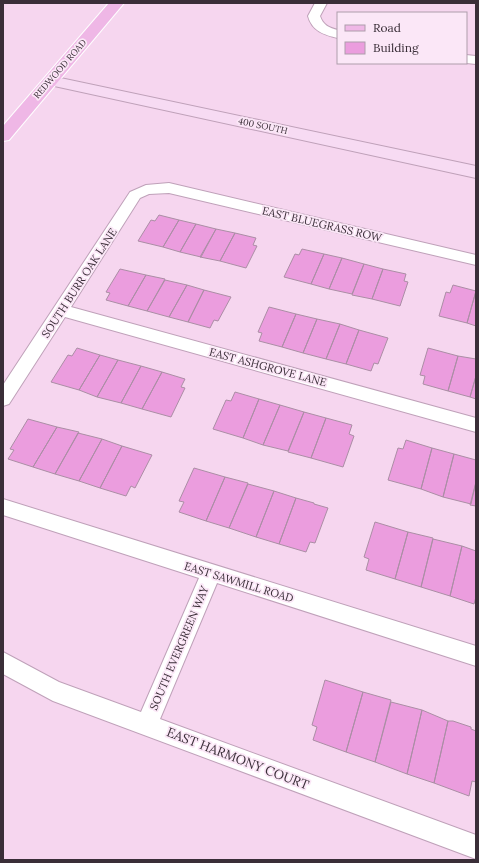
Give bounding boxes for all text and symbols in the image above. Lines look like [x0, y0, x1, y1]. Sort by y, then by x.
legend [337, 12, 467, 64]
text: Road [373, 20, 401, 35]
street label: REDWOOD ROAD [31, 37, 89, 101]
text: Building [373, 40, 419, 55]
street label: 400 SOUTH [237, 115, 289, 136]
street label: EAST BLUEGRASS ROW [261, 203, 384, 245]
street label: SOUTH BURR OAK LANE [38, 225, 120, 340]
street label: EAST ASHGROVE LANE [208, 345, 328, 389]
street label: EAST SAWMILL ROAD [183, 559, 295, 605]
street label: SOUTH EVERGREEN WAY [146, 583, 212, 712]
street label: EAST HARMONY COURT [164, 723, 312, 794]

